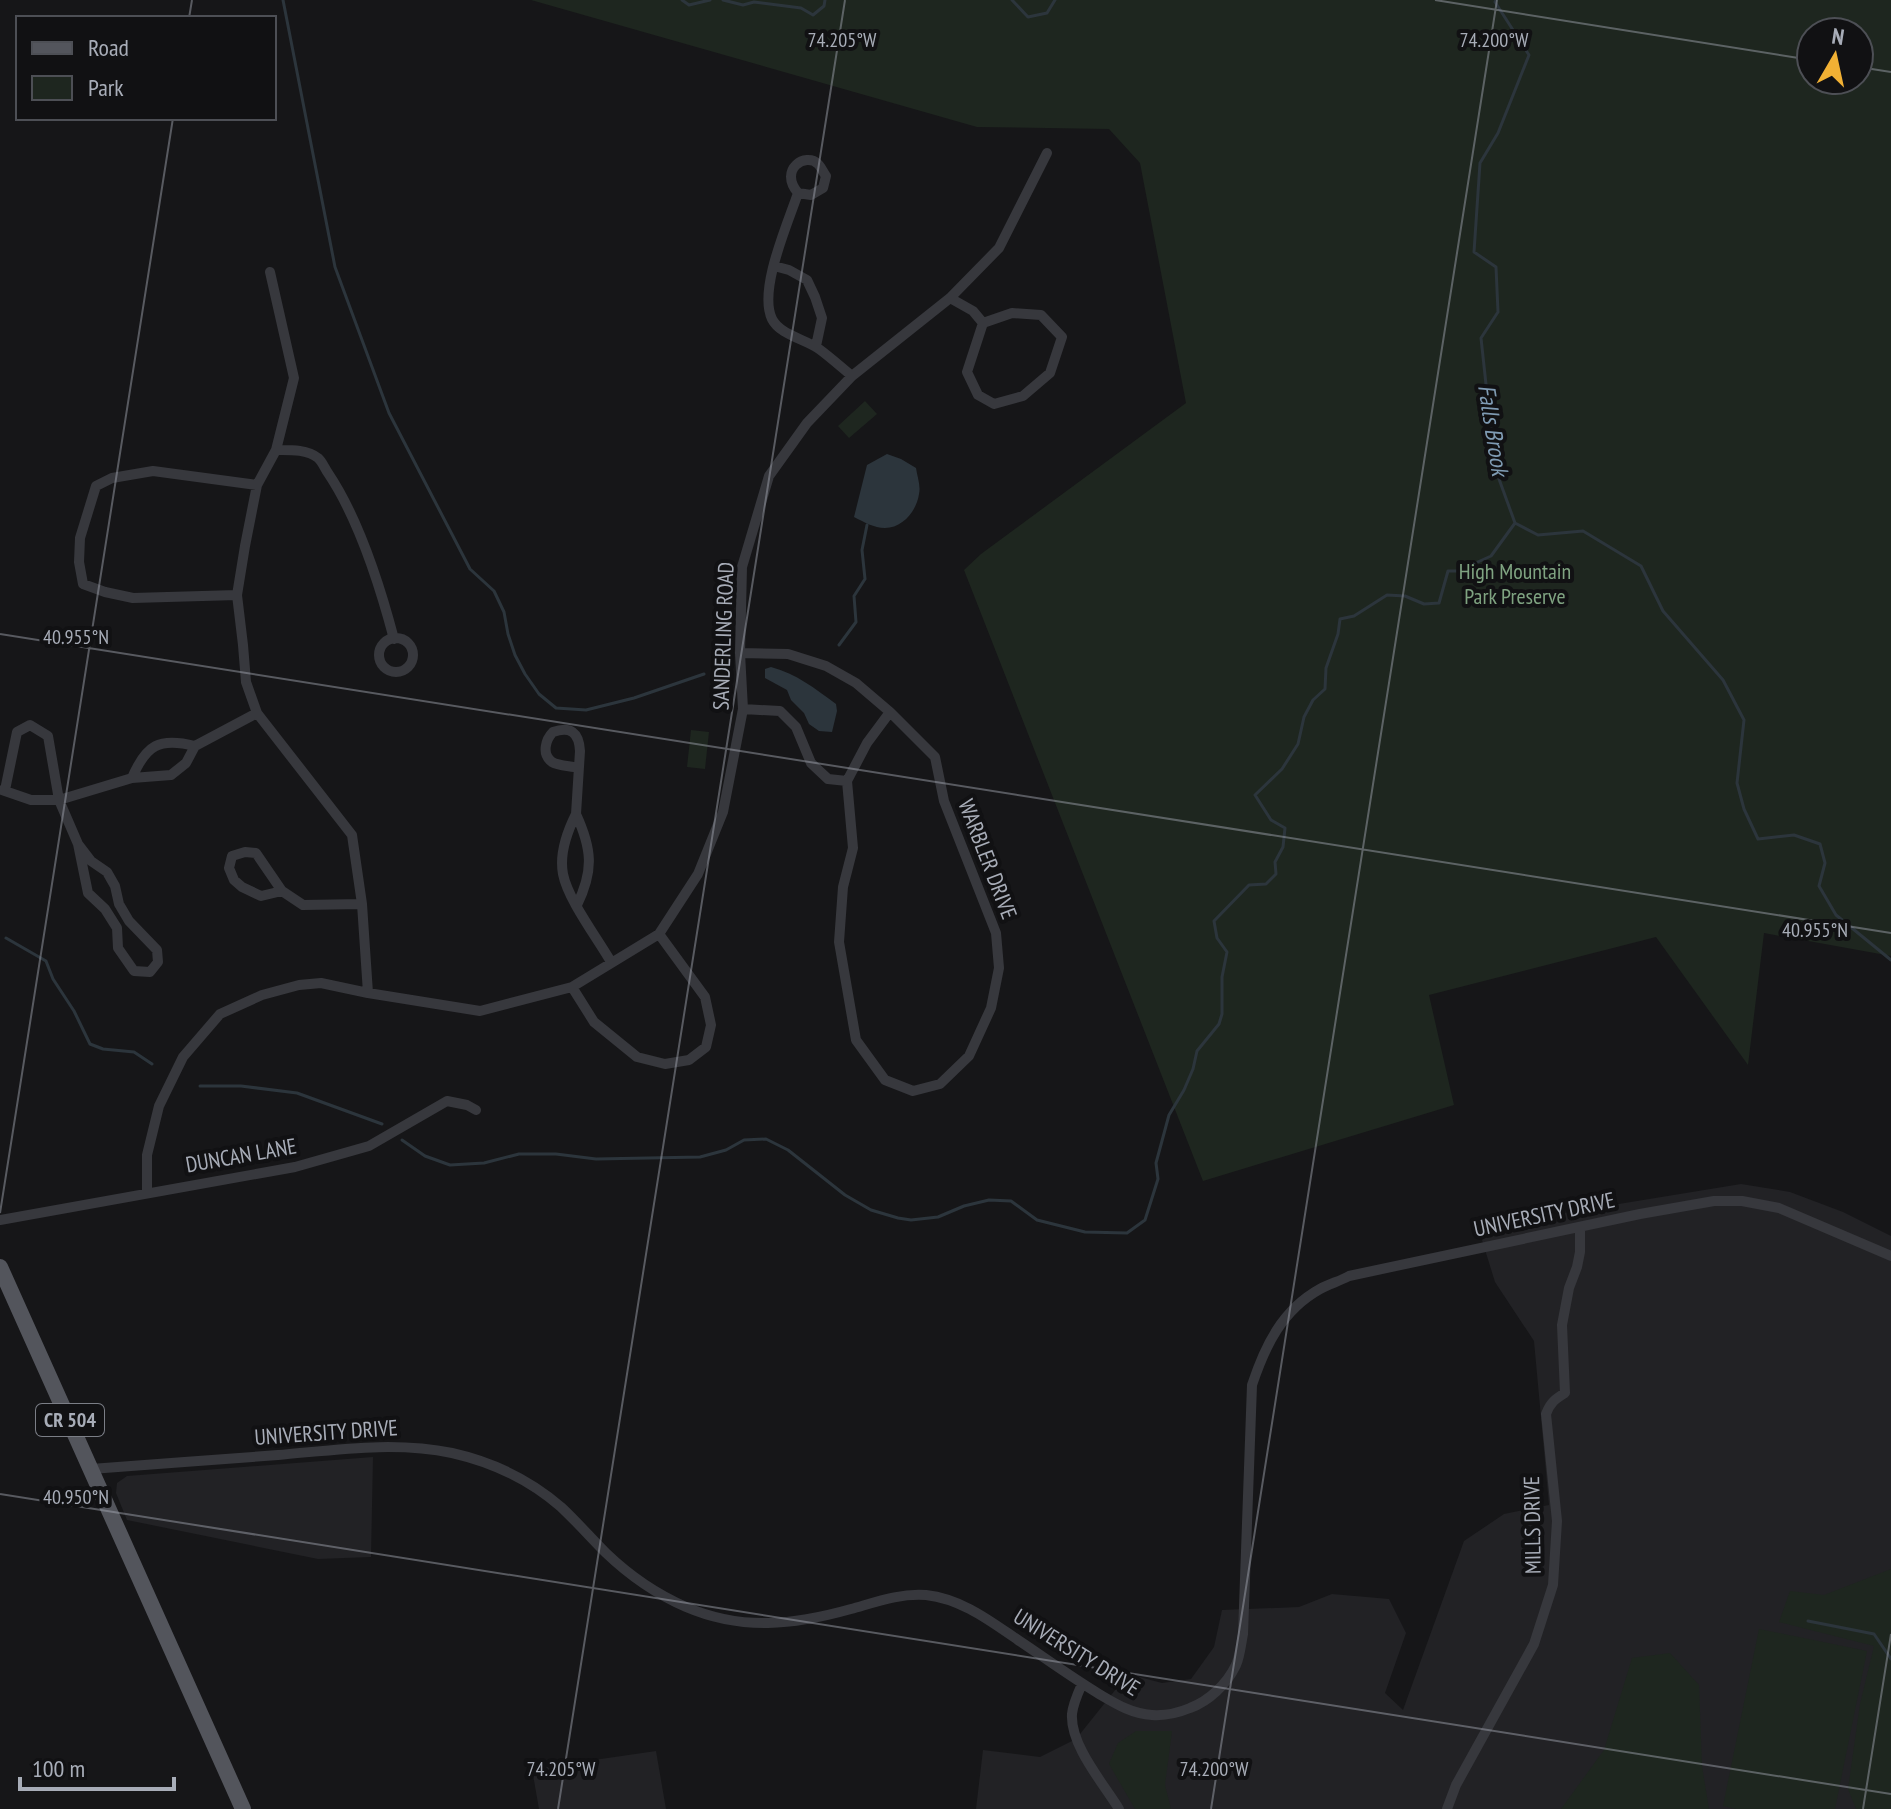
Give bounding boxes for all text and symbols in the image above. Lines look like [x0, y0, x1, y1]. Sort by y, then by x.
legend [16, 16, 276, 120]
north arrow [1795, 16, 1875, 96]
text: N [1830, 21, 1846, 51]
text: 74.205°W [808, 27, 877, 53]
text: 74.200°W [1460, 27, 1529, 53]
text: Road [88, 32, 129, 63]
text: Park [88, 72, 124, 103]
water label: Falls Brook [1471, 382, 1516, 480]
park label: High Mountain Park Preserve [1459, 557, 1571, 610]
street label: SANDERLING ROAD [706, 561, 740, 711]
text: 40.955°N [43, 624, 109, 650]
street label: WARBLER DRIVE [952, 795, 1024, 923]
text: 40.955°N [1782, 917, 1848, 943]
street label: DUNCAN LANE [183, 1131, 299, 1179]
street label: UNIVERSITY DRIVE [1471, 1185, 1617, 1243]
road number: CR 504 [36, 1404, 104, 1436]
street label: UNIVERSITY DRIVE [253, 1413, 399, 1451]
street label: MILLS DRIVE [1517, 1476, 1547, 1574]
text: 40.950°N [43, 1484, 109, 1510]
street label: UNIVERSITY DRIVE [1009, 1602, 1145, 1702]
scale bar [20, 1741, 174, 1791]
text: 100 m [32, 1753, 85, 1784]
text: 74.205°W [527, 1756, 596, 1782]
text: 74.200°W [1180, 1756, 1249, 1782]

